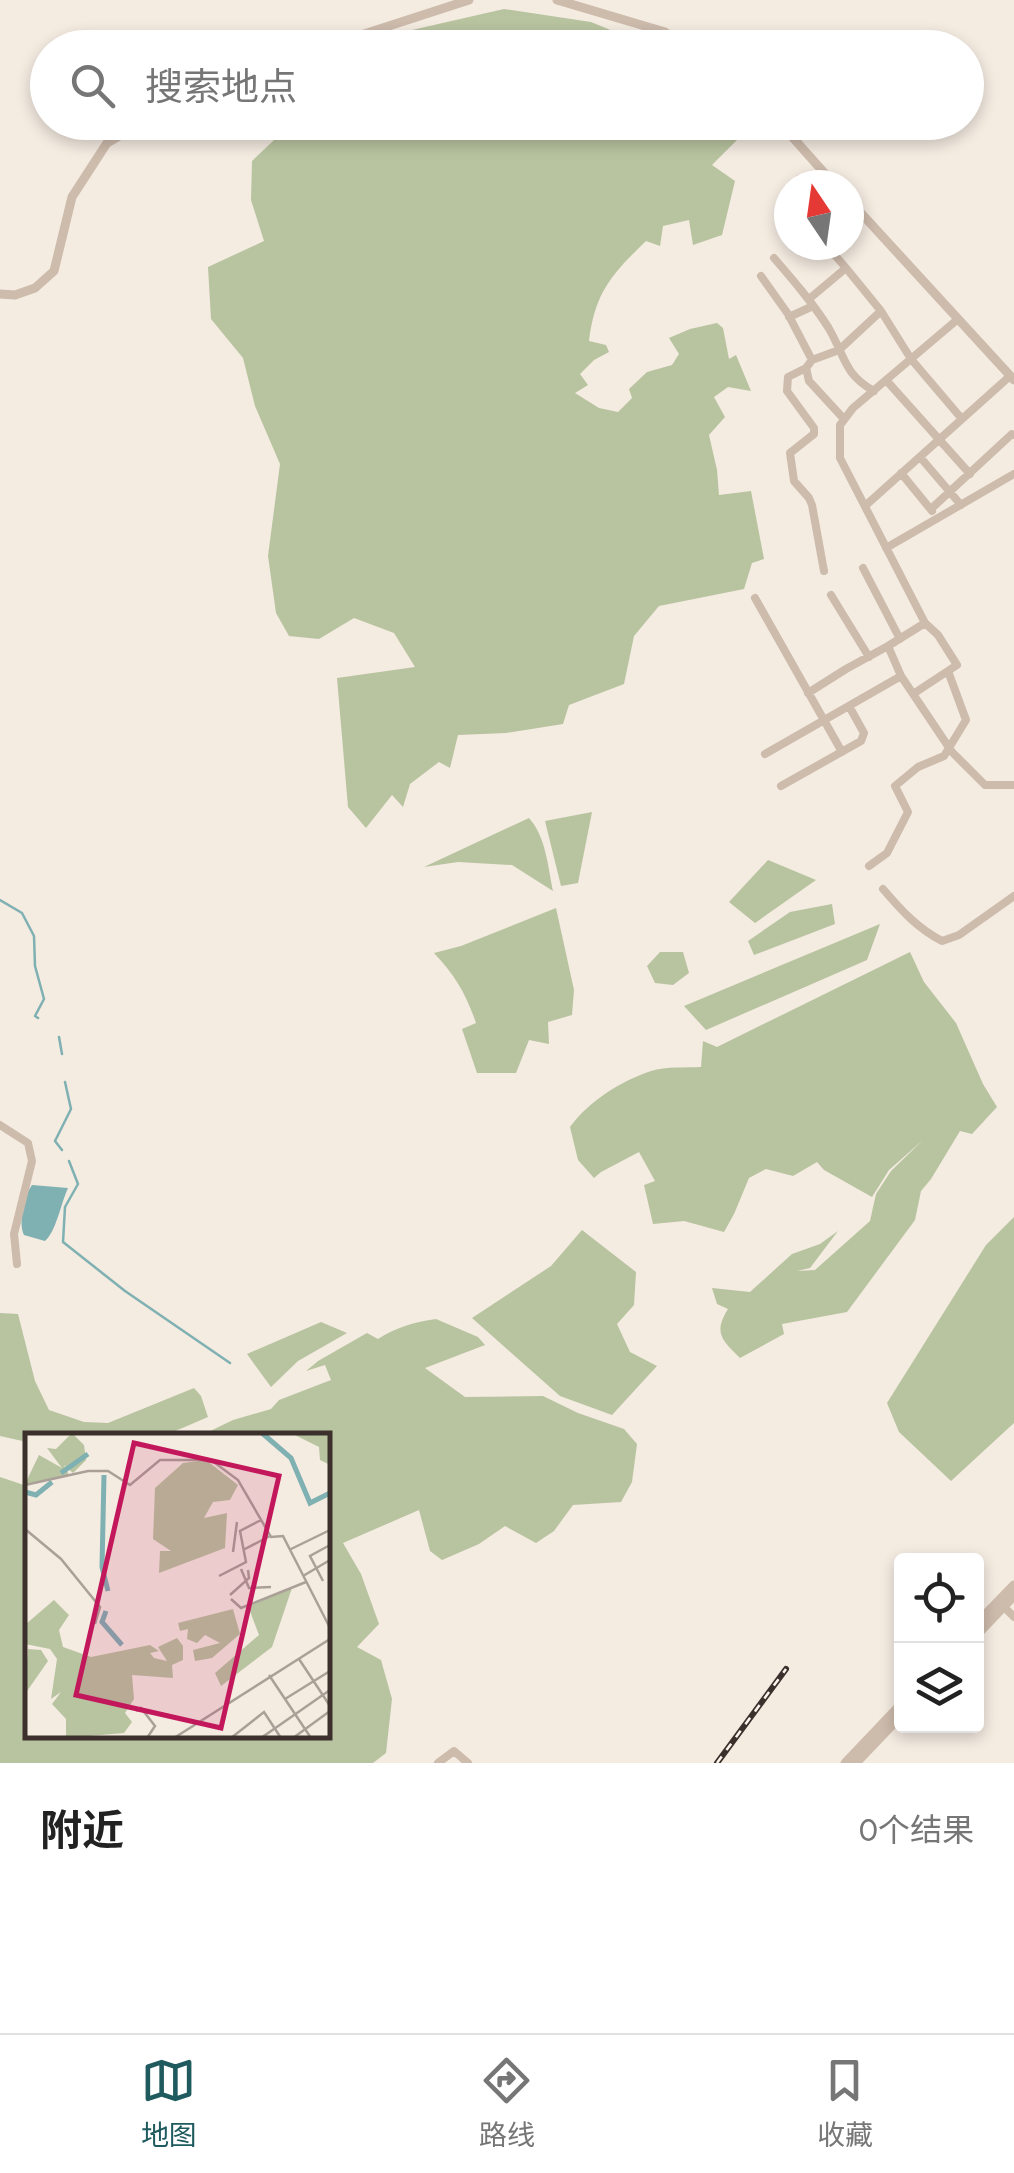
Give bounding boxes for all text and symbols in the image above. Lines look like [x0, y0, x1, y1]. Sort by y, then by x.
search box [30, 30, 984, 140]
icon: search [65, 58, 120, 113]
text: 搜索地点 [145, 59, 297, 114]
north arrow [774, 170, 864, 260]
inset map [25, 1433, 330, 1738]
map controls [894, 1553, 984, 1733]
button: locate [894, 1553, 984, 1643]
button: layers [894, 1643, 984, 1733]
text: 附近 [40, 1800, 124, 1861]
text: 0个结果 [859, 1807, 974, 1853]
tab: 地图 [141, 2053, 197, 2156]
tab: 路线 [479, 2053, 535, 2156]
tab: 收藏 [817, 2053, 873, 2156]

